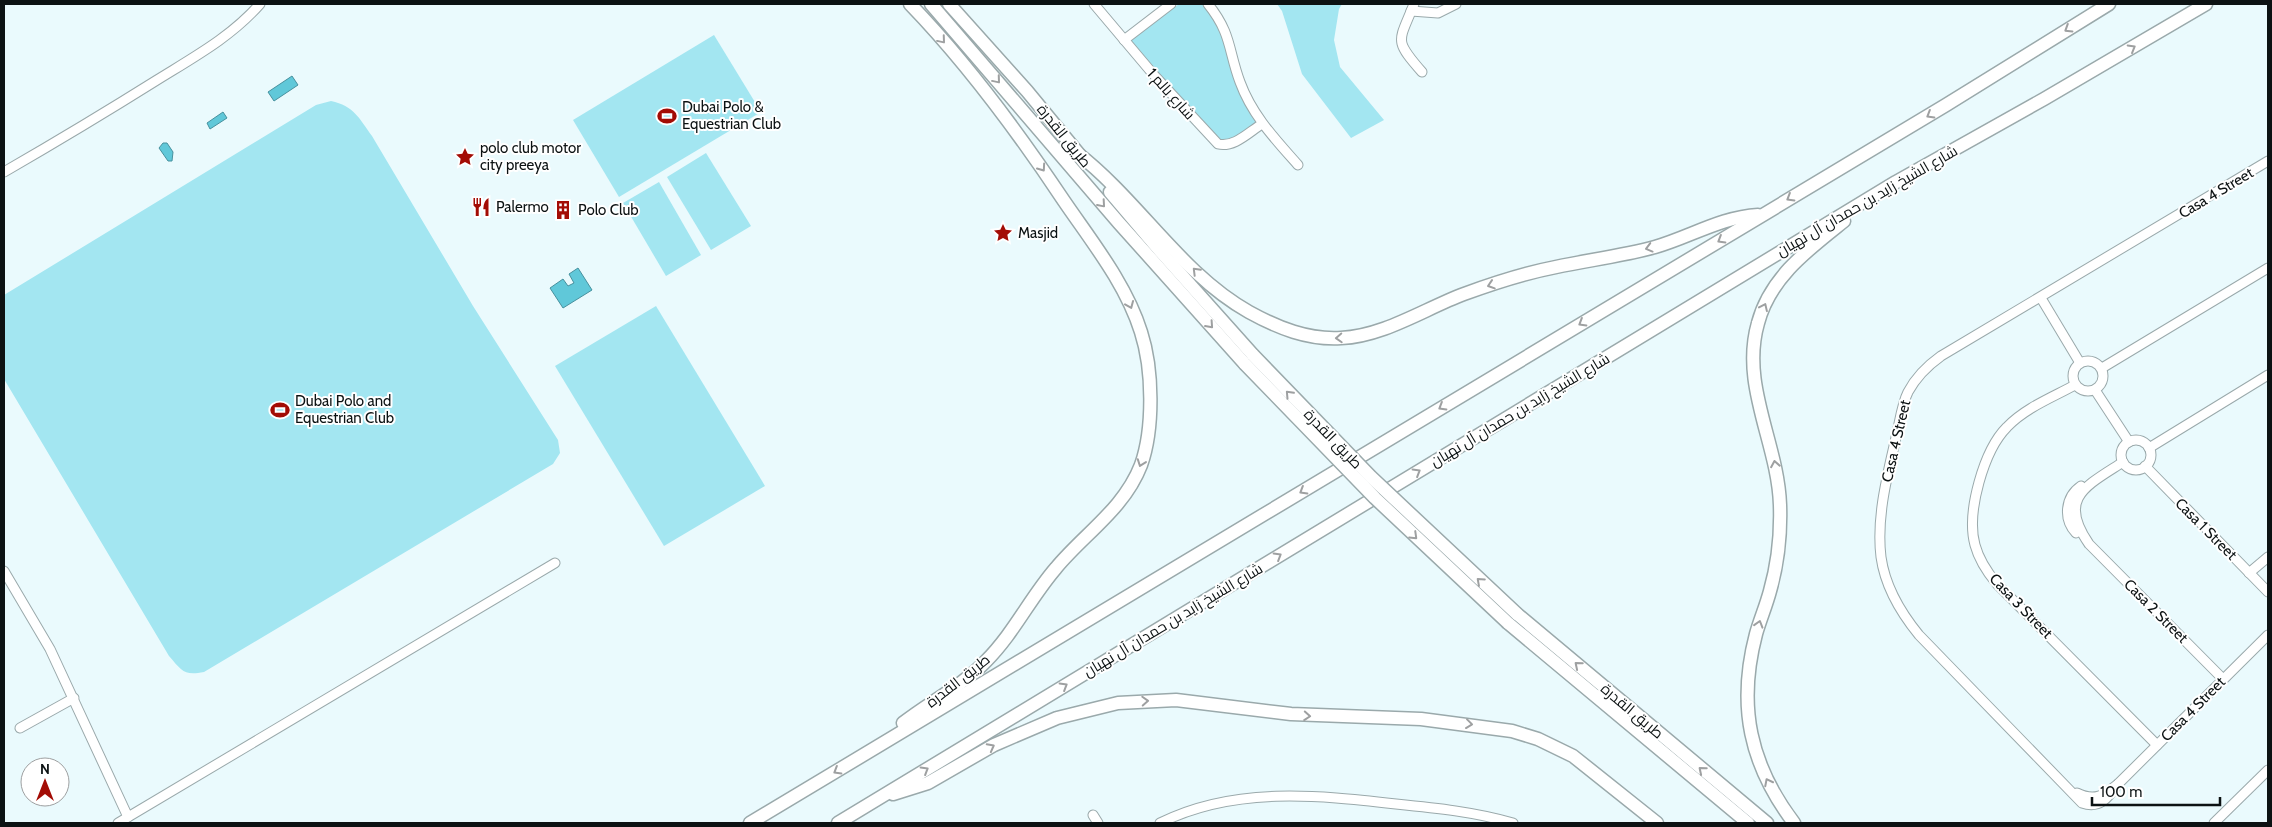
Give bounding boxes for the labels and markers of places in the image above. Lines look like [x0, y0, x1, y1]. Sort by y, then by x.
place label: Dubai Polo & Equestrian Club [682, 98, 781, 133]
sports icon: Dubai Polo & Equestrian Club [656, 105, 678, 127]
place label: polo club motor city preeya [480, 139, 581, 174]
place icon: polo club motor city preeya [454, 146, 476, 168]
restaurant icon: Palermo [470, 196, 492, 218]
place label: Palermo [496, 198, 549, 216]
building icon: Polo Club [552, 199, 574, 221]
place label: Polo Club [578, 201, 639, 219]
place icon: Masjid [992, 222, 1014, 244]
place label: Masjid [1018, 224, 1058, 242]
place label: Dubai Polo and Equestrian Club [295, 392, 394, 427]
sports icon: Dubai Polo and Equestrian Club [269, 399, 291, 421]

